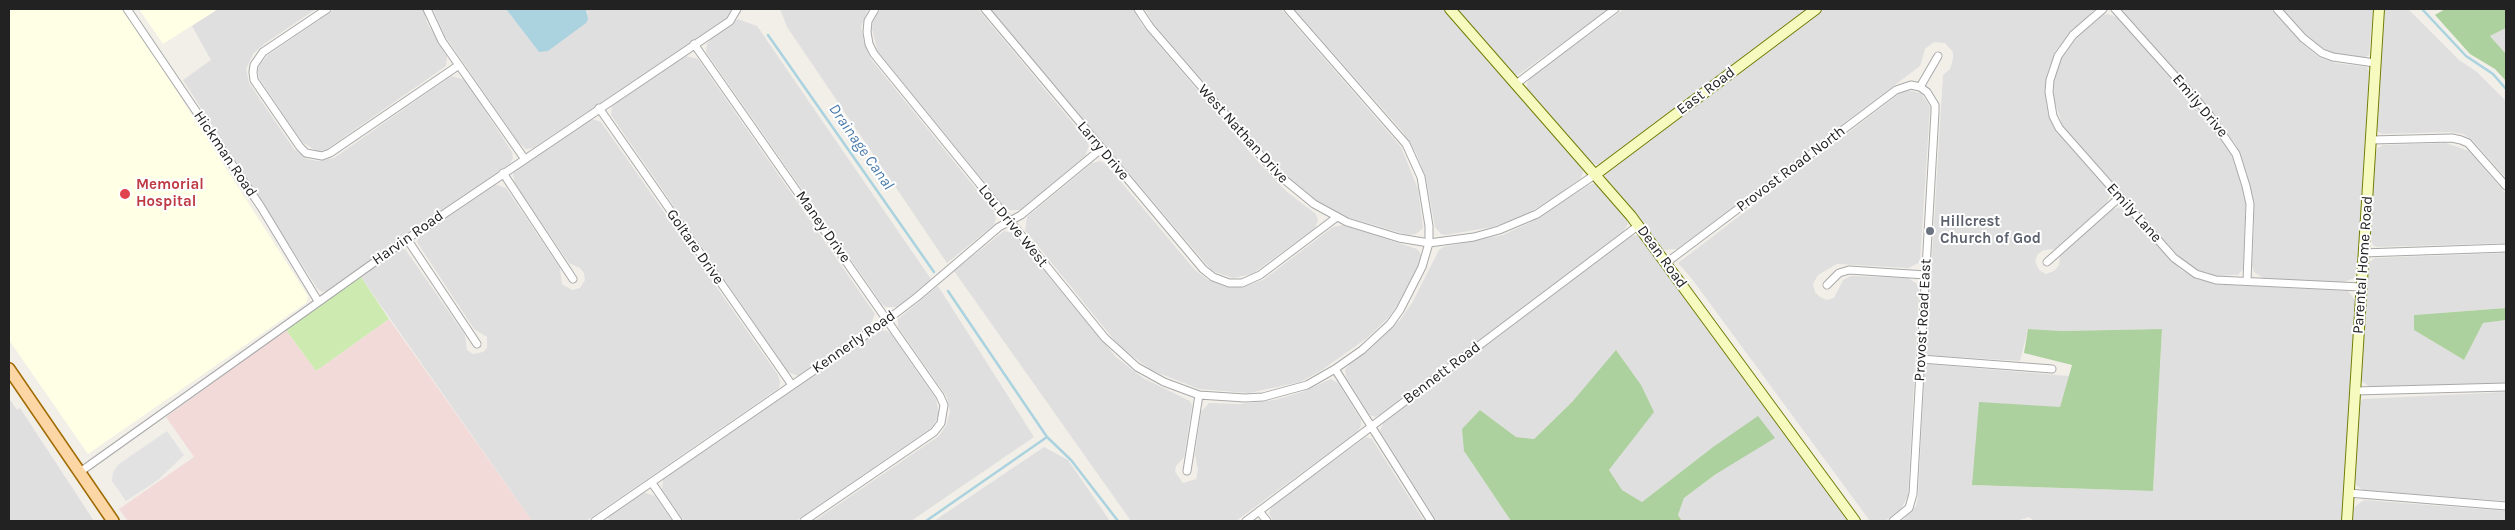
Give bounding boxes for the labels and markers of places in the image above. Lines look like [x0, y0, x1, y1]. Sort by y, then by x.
place label: Memorial Hospital [136, 176, 204, 211]
marker: Memorial Hospital [118, 187, 132, 201]
place label: Hillcrest Church of God [1940, 213, 2041, 248]
marker: Hillcrest Church of God [1924, 225, 1936, 237]

